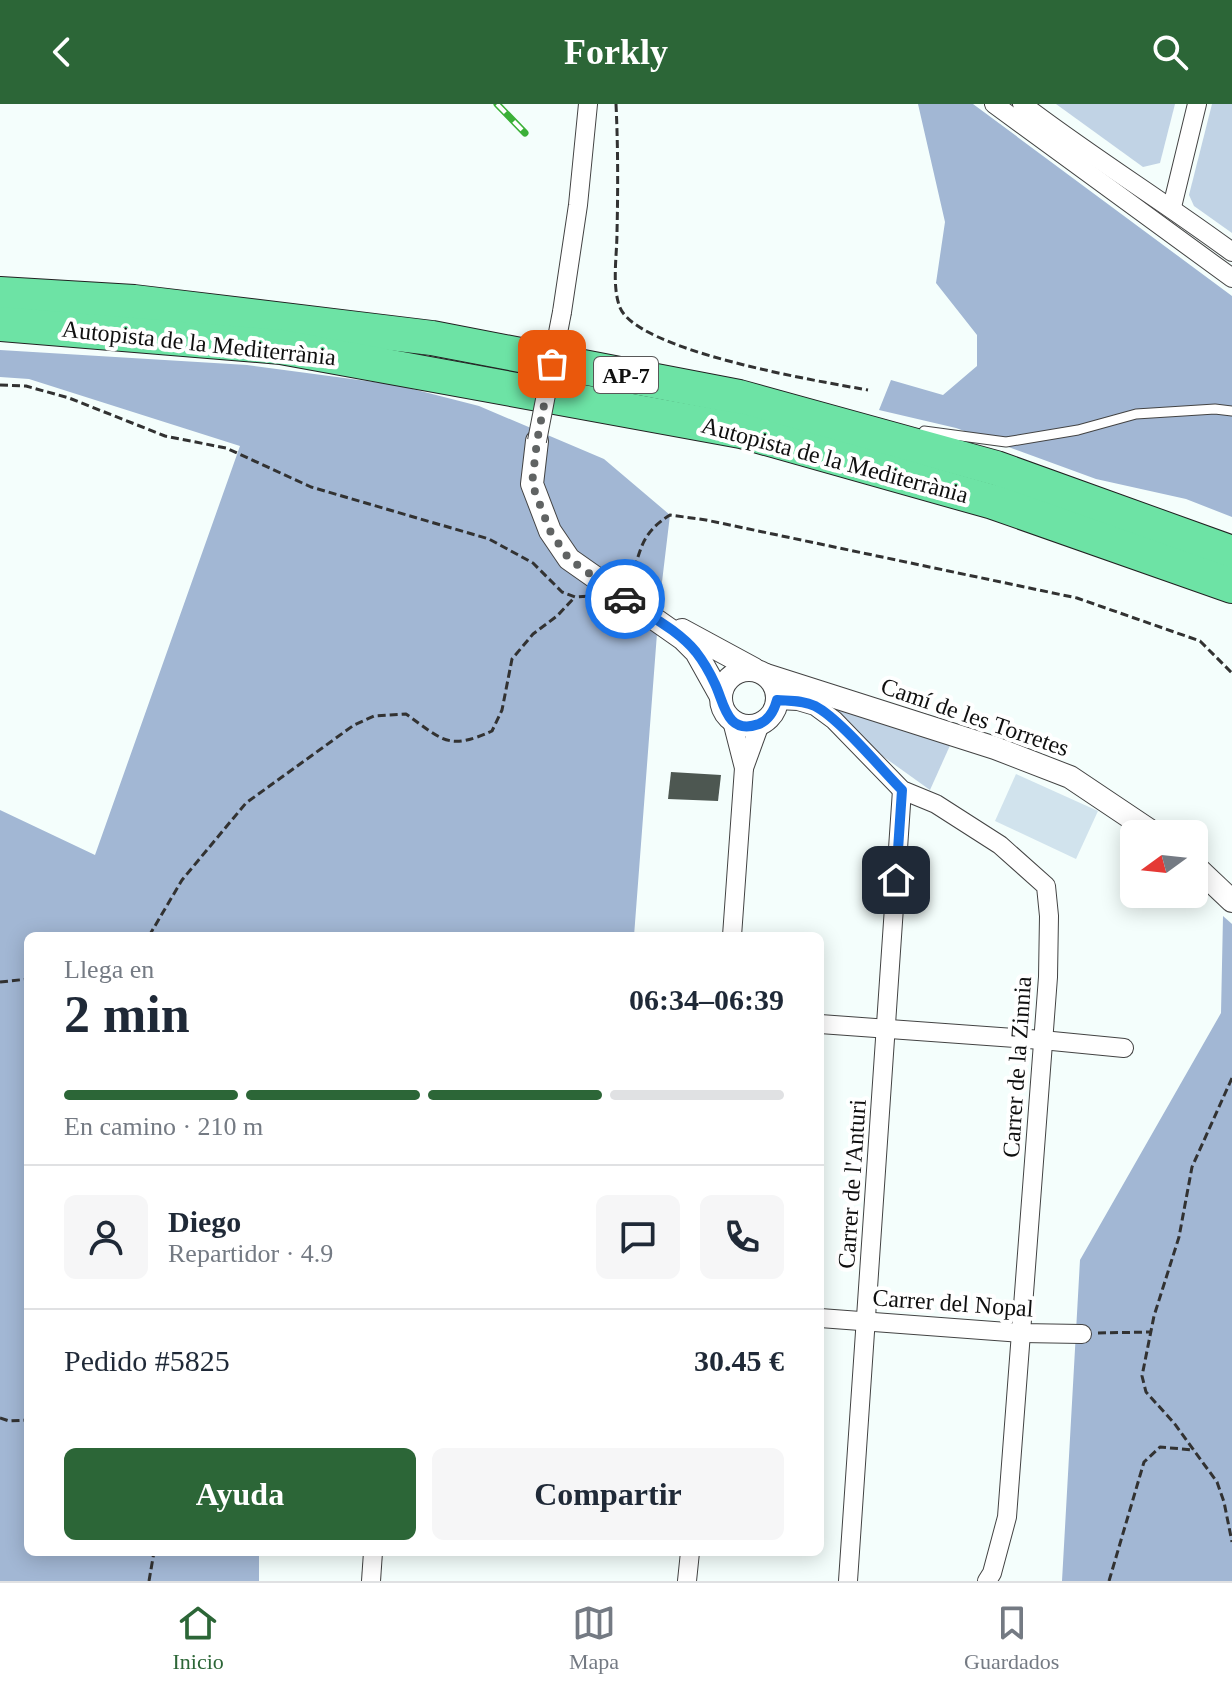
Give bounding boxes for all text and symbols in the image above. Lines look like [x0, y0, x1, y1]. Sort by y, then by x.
icon: back [40, 30, 84, 74]
icon: search [1148, 30, 1192, 74]
text: Forkly [564, 32, 668, 72]
street label: Autopista de la Mediterrània [61, 316, 338, 370]
pin [518, 330, 586, 398]
icon: bag [530, 342, 574, 386]
road number: AP-7 [594, 357, 658, 393]
street label: Autopista de la Mediterrània [699, 412, 972, 508]
courier [585, 559, 665, 639]
icon: car [603, 577, 647, 621]
street label: Camí de les Torretes [878, 673, 1072, 761]
north arrow [1120, 820, 1208, 908]
map controls [1120, 820, 1208, 908]
pin [862, 846, 930, 914]
icon: home [874, 858, 918, 902]
text: Llega en [64, 955, 154, 984]
street label: Carrer de la Zinnia [998, 975, 1036, 1159]
text: 06:34–06:39 [629, 983, 784, 1016]
text: 2 min [64, 986, 190, 1043]
street label: Carrer de l'Anturi [833, 1098, 871, 1269]
text: En camino · 210 m [64, 1112, 263, 1141]
button: person [64, 1195, 148, 1279]
button: chat [596, 1195, 680, 1279]
button: phone [700, 1195, 784, 1279]
text: Diego [168, 1205, 241, 1238]
text: Repartidor · 4.9 [168, 1239, 333, 1268]
street label: Carrer del Nopal [872, 1284, 1035, 1322]
text: Pedido #5825 [64, 1344, 230, 1377]
text: 30.45 € [694, 1344, 784, 1377]
button: Ayuda [64, 1448, 416, 1540]
button: Compartir [432, 1448, 784, 1540]
tab: Inicio [173, 1601, 224, 1675]
tab: Mapa [569, 1601, 619, 1675]
tab: Guardados [964, 1601, 1059, 1675]

